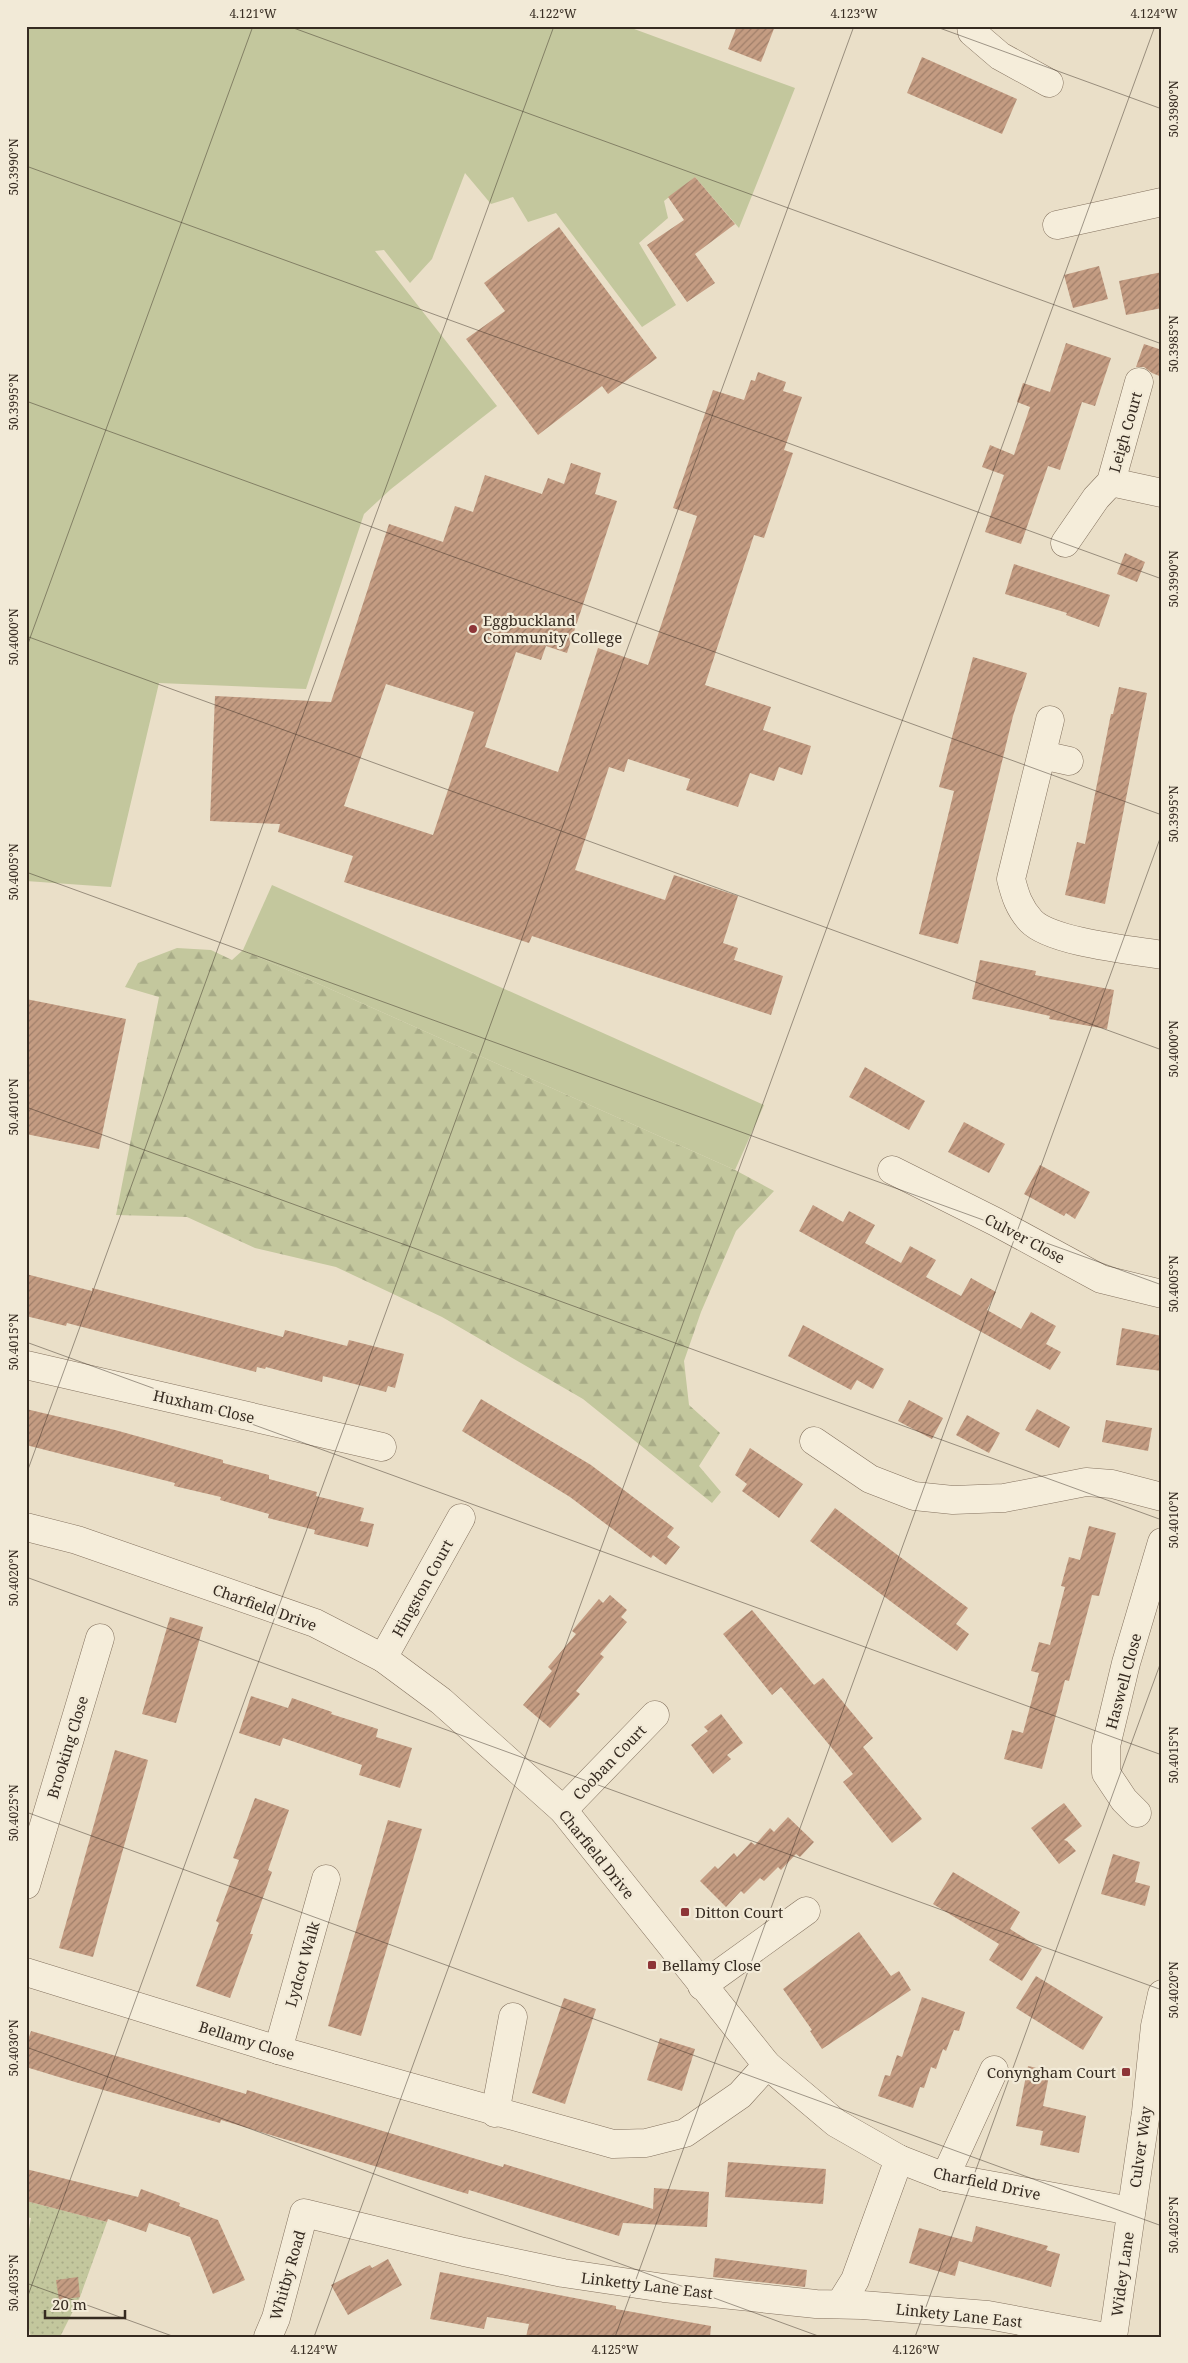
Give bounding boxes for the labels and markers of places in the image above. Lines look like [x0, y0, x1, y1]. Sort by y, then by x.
place label: Eggbuckland Community College [483, 610, 622, 647]
marker: Eggbuckland Community College [467, 623, 479, 635]
place label: Ditton Court [695, 1902, 783, 1922]
marker: Ditton Court [679, 1906, 691, 1918]
place label: Bellamy Close [662, 1955, 761, 1975]
marker: Bellamy Close [646, 1959, 658, 1971]
place label: Conyngham Court [987, 2062, 1116, 2082]
marker: Conyngham Court [1120, 2066, 1132, 2078]

